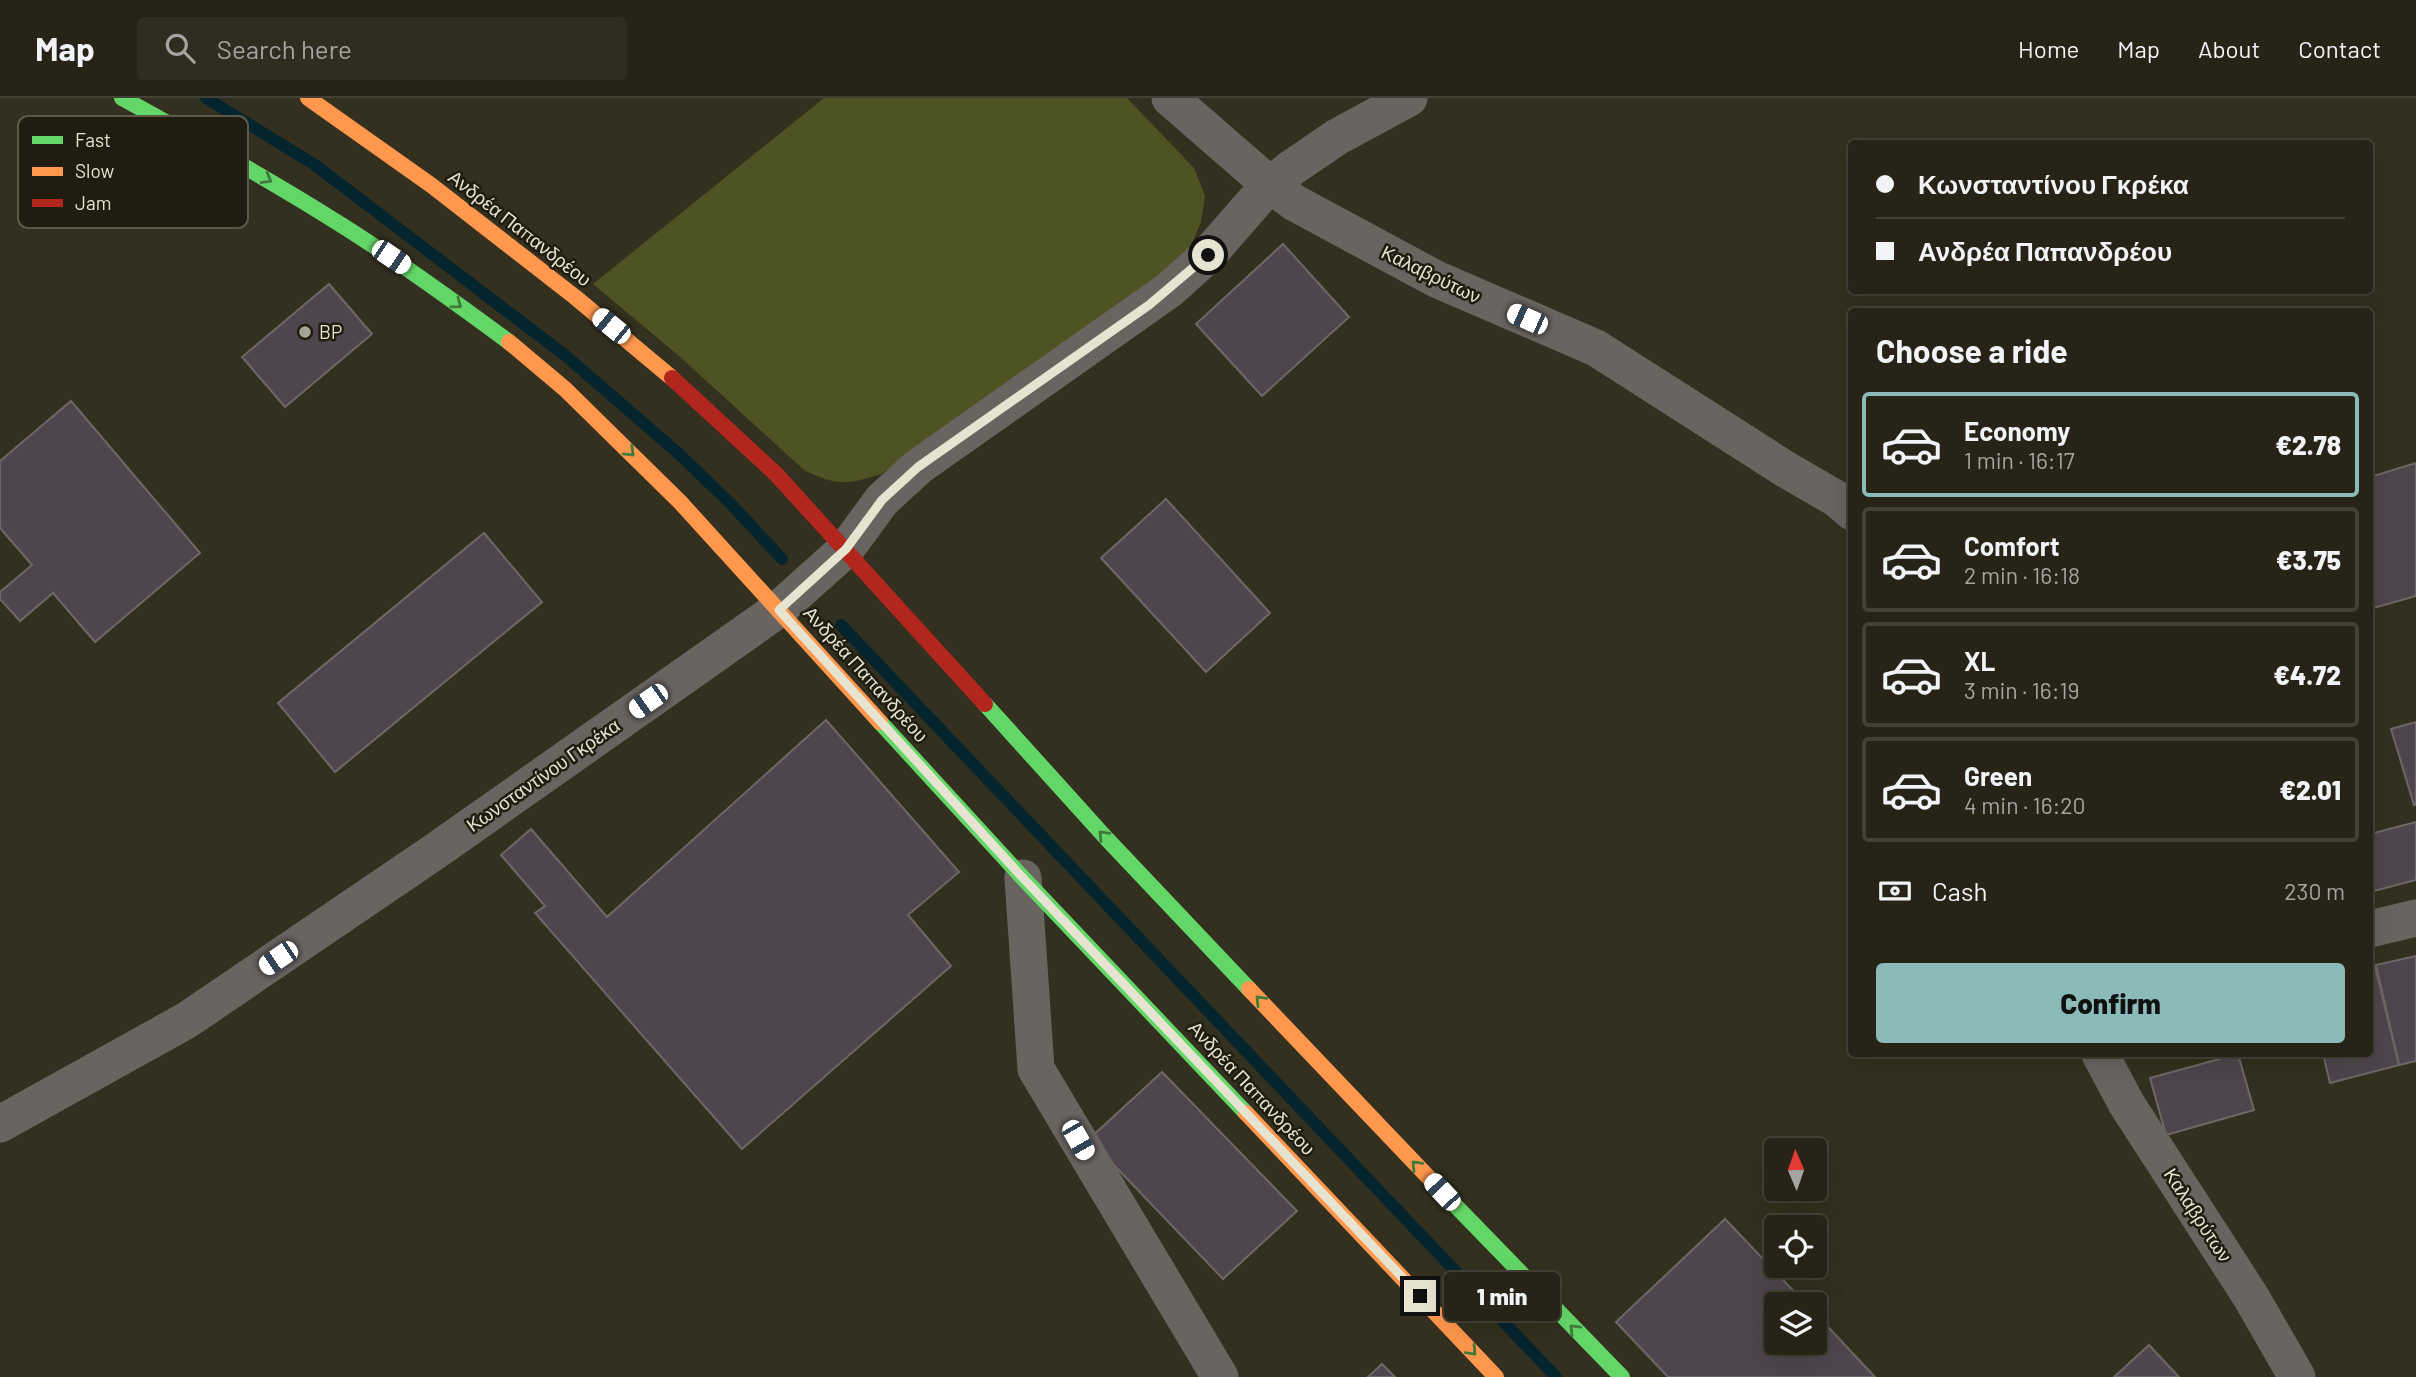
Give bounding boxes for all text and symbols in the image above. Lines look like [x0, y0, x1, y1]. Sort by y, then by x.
search box [137, 17, 627, 80]
text: Map [35, 28, 95, 68]
icon: search [161, 29, 199, 67]
text: Search here [217, 33, 352, 64]
text: Home [2018, 34, 2079, 63]
text: Map [2117, 34, 2160, 63]
text: About [2198, 34, 2260, 63]
text: Contact [2298, 34, 2381, 63]
legend [18, 116, 248, 228]
text: Fast [75, 128, 111, 151]
text: Slow [75, 159, 114, 182]
street label: Ανδρέα Παπανδρέου [444, 165, 596, 290]
text: Κωνσταντίνου Γκρέκα [1918, 168, 2189, 199]
one-way arrow [260, 171, 272, 184]
text: Jam [75, 191, 111, 214]
text: Ανδρέα Παπανδρέου [1918, 235, 2172, 266]
car [368, 237, 415, 277]
route start [1192, 239, 1224, 271]
street label: Καλαβρύτων [1378, 240, 1484, 307]
one-way arrow [449, 295, 462, 308]
car [1504, 301, 1551, 337]
car [589, 305, 634, 347]
place label: BP [319, 320, 342, 343]
marker: BP [297, 324, 313, 340]
text: Choose a ride [1876, 331, 2068, 369]
icon: car [1880, 413, 1943, 476]
text: Economy [1964, 415, 2070, 446]
text: €2.78 [2275, 429, 2341, 460]
one-way arrow [621, 443, 634, 456]
text: 1 min · 16:17 [1964, 446, 2075, 474]
icon: car [1880, 528, 1943, 591]
text: Comfort [1964, 530, 2060, 561]
text: €3.75 [2276, 544, 2341, 575]
text: 2 min · 16:18 [1964, 561, 2080, 589]
street label: Ανδρέα Παπανδρέου [799, 601, 933, 746]
icon: car [1880, 643, 1943, 706]
text: XL [1964, 645, 1995, 676]
text: €4.72 [2273, 659, 2341, 690]
text: 3 min · 16:19 [1964, 676, 2079, 704]
car [625, 680, 672, 722]
street label: Κωνσταντίνου Γκρέκα [462, 713, 624, 836]
icon: car [1880, 758, 1943, 821]
text: Green [1964, 760, 2032, 791]
text: €2.01 [2279, 774, 2341, 805]
text: 4 min · 16:20 [1964, 791, 2086, 819]
one-way arrow [1099, 830, 1111, 843]
icon: cash [1876, 872, 1914, 910]
text: Cash [1932, 875, 1987, 906]
text: 230 m [2284, 877, 2345, 905]
car [255, 938, 302, 978]
button: Confirm [1876, 963, 2345, 1043]
one-way arrow [1255, 995, 1268, 1008]
street label: Ανδρέα Παπανδρέου [1184, 1016, 1320, 1159]
car [1059, 1117, 1098, 1163]
north arrow [1764, 1138, 1827, 1200]
map controls [1764, 1138, 1827, 1355]
one-way arrow [1412, 1160, 1425, 1173]
street label: Καλαβρύτων [2160, 1163, 2237, 1266]
car [1420, 1169, 1465, 1215]
button: locate [1764, 1215, 1827, 1278]
callout: 1 min [1444, 1272, 1560, 1320]
route end [1404, 1280, 1436, 1312]
text: 1 min [1477, 1282, 1527, 1310]
button: layers [1764, 1292, 1827, 1355]
one-way arrow [1569, 1324, 1582, 1337]
one-way arrow [1463, 1343, 1476, 1356]

